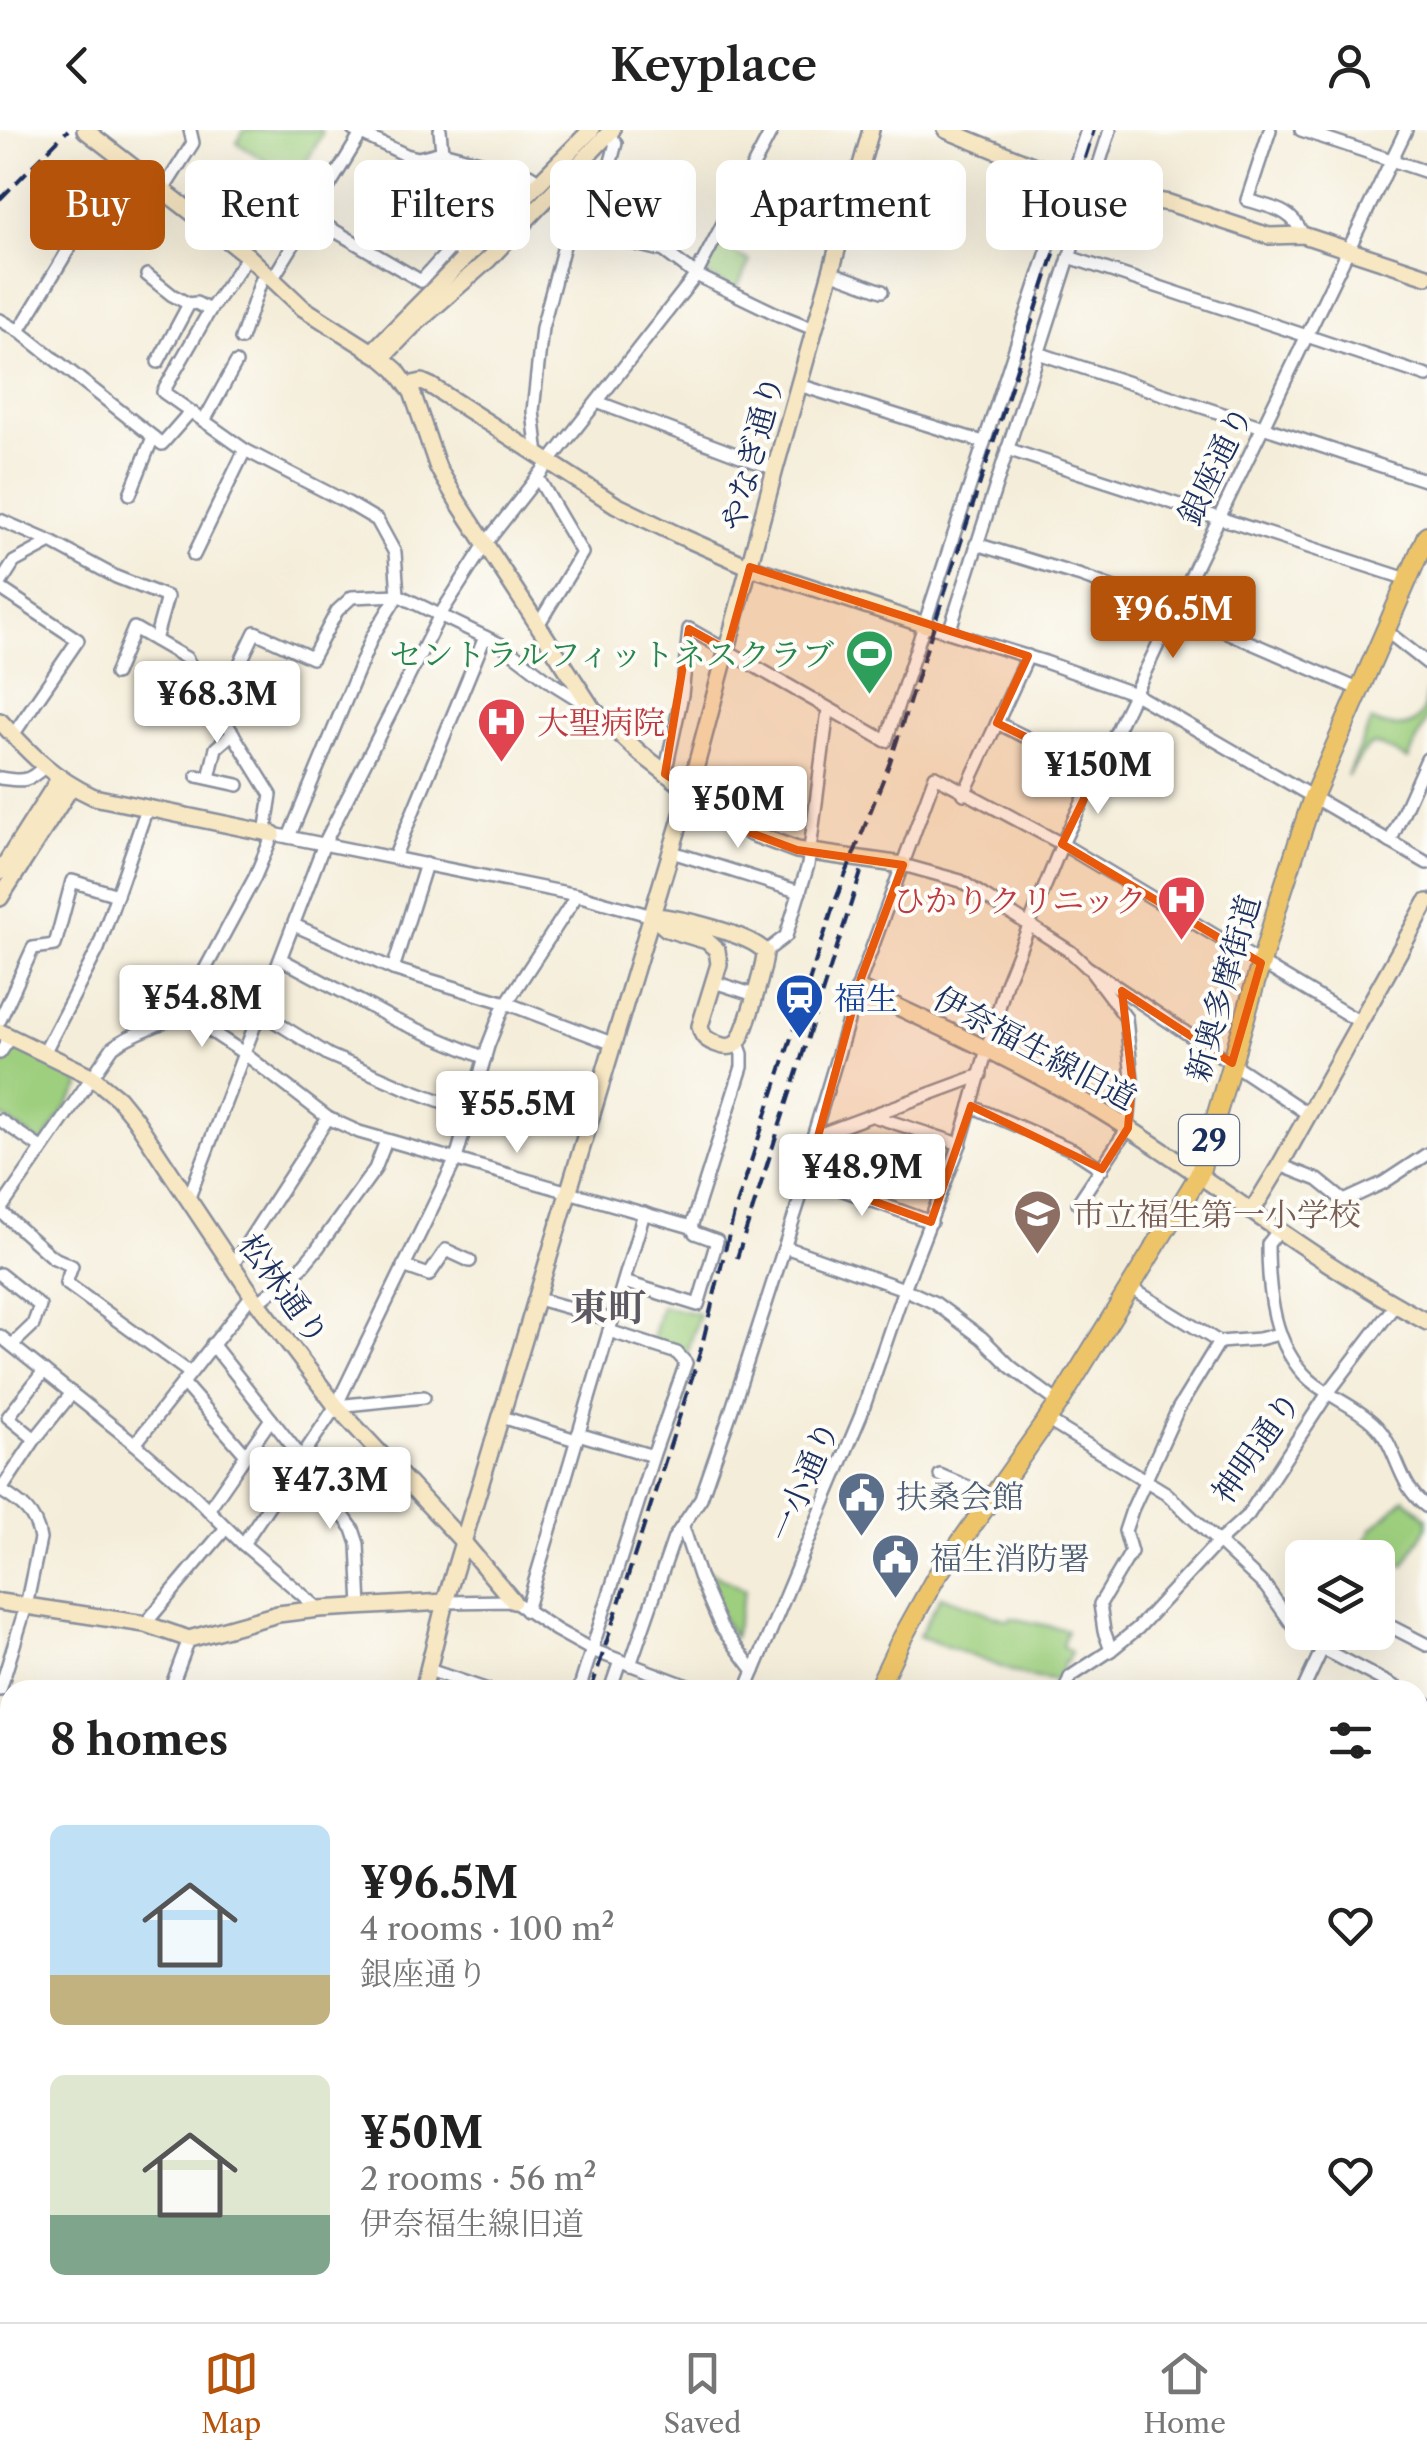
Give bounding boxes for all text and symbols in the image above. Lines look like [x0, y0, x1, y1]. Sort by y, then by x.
text: Keyplace [610, 37, 817, 93]
icon: back [50, 38, 105, 93]
icon: person [1322, 38, 1377, 93]
chip: Buy [30, 160, 165, 250]
chip: Rent [185, 160, 334, 250]
chip: Filters [354, 160, 530, 250]
chip: New [550, 160, 696, 250]
chip: Apartment [716, 160, 966, 250]
chip: House [986, 160, 1163, 250]
street label: やなぎ通り [712, 371, 792, 535]
street label: 銀座通り [1169, 399, 1261, 531]
pin: ¥96.5M [1092, 576, 1254, 661]
text: ¥96.5M [1113, 589, 1233, 628]
sports icon: セントラルフィットネスクラブ [843, 628, 895, 696]
place label: セントラルフィットネスクラブ [390, 635, 834, 674]
pin: ¥68.3M [136, 661, 298, 746]
text: ¥68.3M [156, 674, 278, 713]
hospital icon: 大聖病院 [476, 696, 528, 764]
place label: 大聖病院 [537, 703, 665, 742]
pin: ¥150M [1028, 732, 1168, 817]
text: ¥150M [1044, 745, 1152, 784]
pin: ¥50M [679, 766, 797, 851]
text: ¥50M [691, 779, 785, 818]
hospital icon: ひかりクリニック [1156, 874, 1208, 942]
place label: ひかりクリニック [893, 881, 1147, 920]
street label: 新奥多摩街道 [1178, 890, 1268, 1086]
pin: ¥54.8M [121, 965, 283, 1050]
station icon: 福生 [773, 972, 825, 1040]
text: ¥54.8M [141, 978, 263, 1017]
street label: 伊奈福生線旧道 [927, 978, 1143, 1118]
place label: 福生 [834, 979, 898, 1018]
pin: ¥55.5M [436, 1071, 598, 1156]
text: ¥55.5M [458, 1084, 576, 1123]
road number: 29 [1179, 1115, 1239, 1165]
pin: ¥48.9M [781, 1134, 943, 1219]
text: ¥48.9M [801, 1147, 923, 1186]
school or university icon: 市立福生第一小学校 [1012, 1188, 1064, 1256]
place label: 市立福生第一小学校 [1073, 1195, 1361, 1234]
street label: 松林通り [231, 1226, 337, 1352]
district label: 東町 [570, 1284, 646, 1331]
street label: 神明通り [1203, 1383, 1309, 1511]
street label: 一小通り [761, 1414, 847, 1548]
pin: ¥47.3M [249, 1447, 411, 1532]
text: ¥47.3M [272, 1460, 388, 1499]
public building icon: 扶桑会館 [835, 1470, 887, 1538]
place label: 扶桑会館 [896, 1477, 1024, 1516]
public building icon: 福生消防署 [869, 1532, 921, 1600]
place label: 福生消防署 [930, 1539, 1090, 1578]
map controls [1285, 1540, 1395, 1650]
button: layers [1285, 1540, 1395, 1650]
icon: filters [1323, 1713, 1378, 1768]
text: 8 homes [50, 1714, 228, 1766]
text: ¥96.5M [360, 1857, 518, 1909]
icon: home [130, 1865, 250, 1985]
icon: heart [1323, 1898, 1378, 1953]
text: 4 rooms · 100 m² [360, 1909, 615, 1948]
text: 銀座通り [360, 1954, 488, 1993]
text: ¥50M [360, 2107, 483, 2159]
icon: home [130, 2115, 250, 2235]
icon: heart [1323, 2148, 1378, 2203]
text: 2 rooms · 56 m² [360, 2159, 597, 2198]
text: 伊奈福生線旧道 [360, 2204, 584, 2243]
tab: Map [201, 2346, 261, 2440]
tab: Saved [664, 2346, 741, 2440]
tab: Home [1144, 2346, 1226, 2440]

